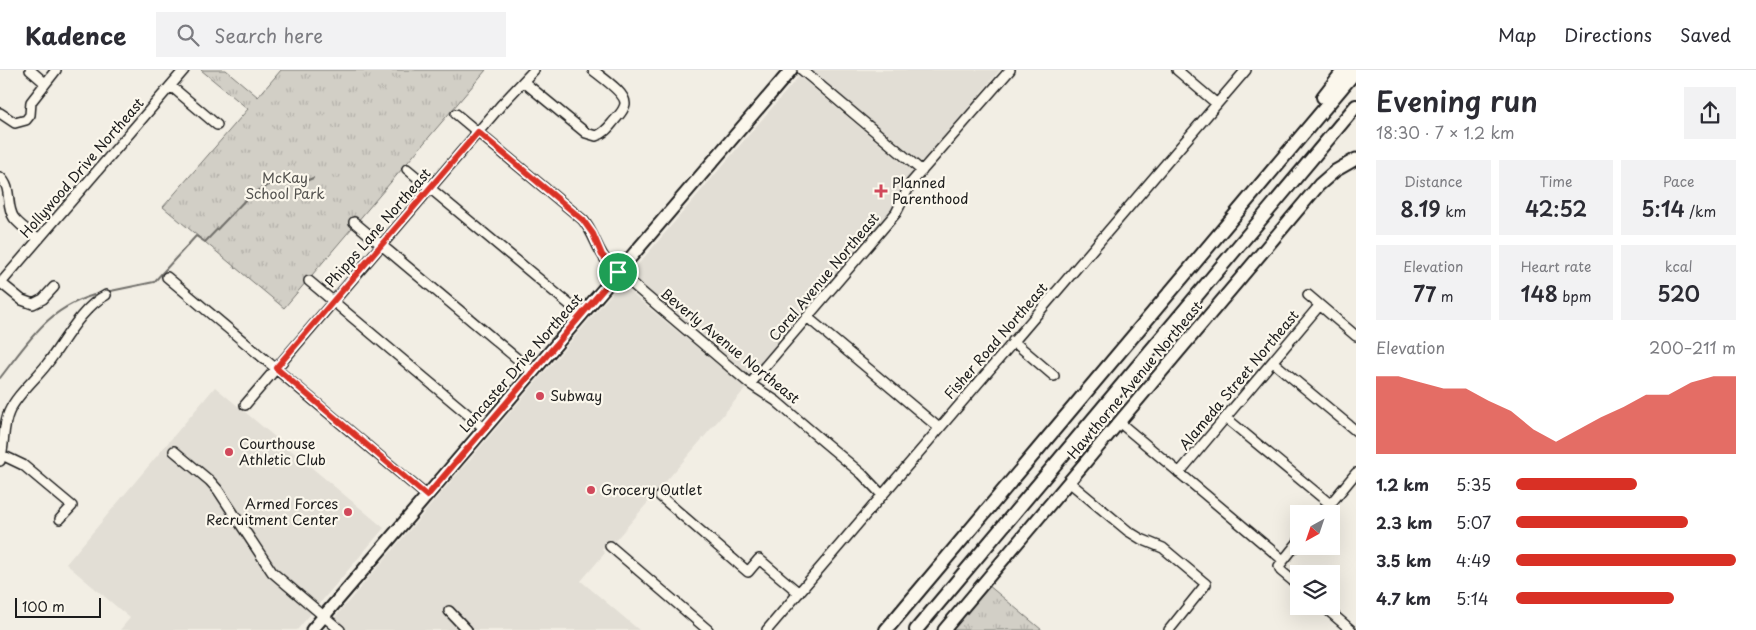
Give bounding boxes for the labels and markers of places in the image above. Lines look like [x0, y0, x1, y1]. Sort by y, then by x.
place label: Planned Parenthood [892, 172, 968, 209]
marker: Planned Parenthood [874, 184, 888, 198]
pin [597, 251, 639, 293]
place label: Subway [550, 385, 602, 406]
marker: Subway [534, 390, 546, 402]
place label: Courthouse Athletic Club [239, 433, 326, 470]
marker: Courthouse Athletic Club [223, 446, 235, 458]
place label: Grocery Outlet [601, 479, 702, 500]
marker: Grocery Outlet [585, 484, 597, 496]
place label: Armed Forces Recruitment Center [206, 493, 338, 530]
marker: Armed Forces Recruitment Center [342, 506, 354, 518]

